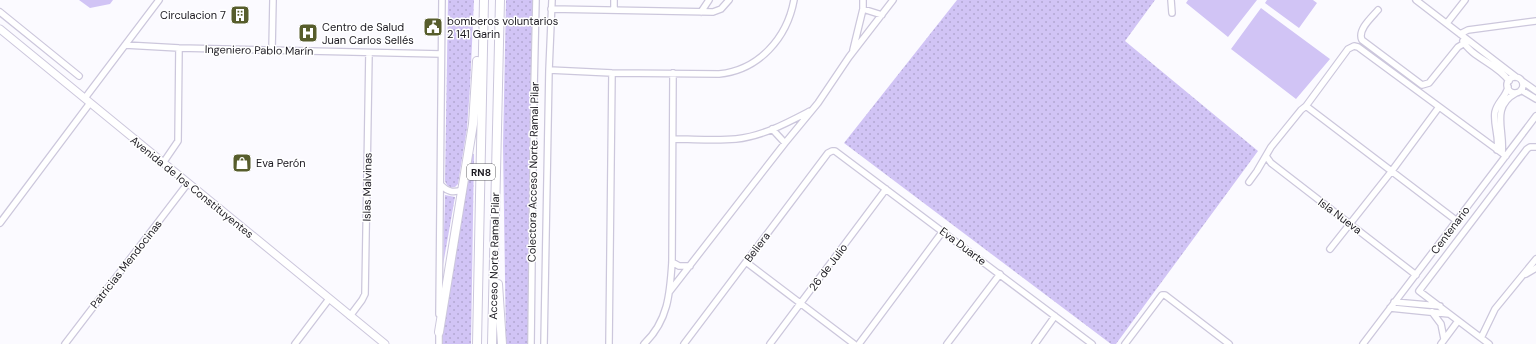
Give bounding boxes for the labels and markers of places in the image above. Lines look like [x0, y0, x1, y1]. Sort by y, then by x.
building icon: Circulacion 7 [229, 4, 251, 26]
place label: Circulacion 7 [160, 8, 226, 22]
place label: bomberos voluntarios 2 141 Garin [447, 14, 558, 41]
public building icon: bomberos voluntarios 2 141 Garin [422, 16, 444, 38]
place label: Centro de Salud Juan Carlos Sellés [322, 20, 414, 47]
hospital icon: Centro de Salud Juan Carlos Sellés [297, 22, 319, 44]
shop icon: Eva Perón [231, 152, 253, 174]
place label: Eva Perón [256, 156, 306, 170]

